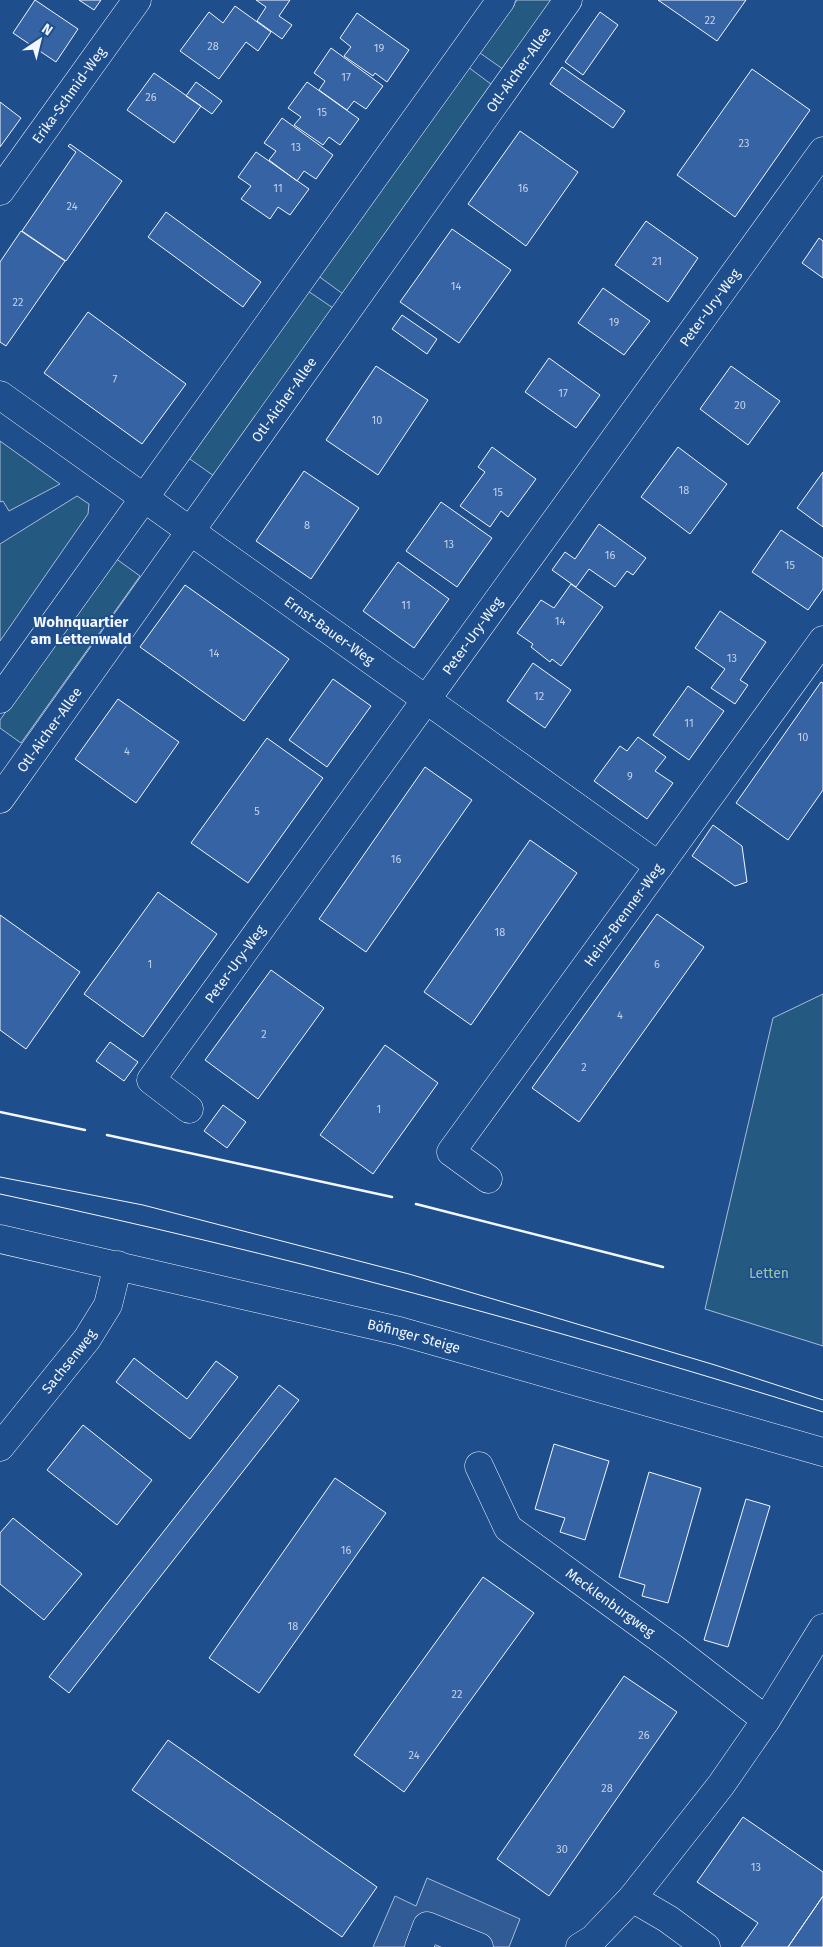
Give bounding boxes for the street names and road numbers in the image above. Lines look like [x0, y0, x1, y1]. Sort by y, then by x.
street label: Otl-Aicher-Allee [483, 24, 555, 116]
street label: Erika-Schmid-Weg [29, 43, 110, 147]
street label: Peter-Ury-Weg [676, 265, 744, 350]
street label: Otl-Aicher-Allee [248, 354, 320, 446]
street label: Ernst-Bauer-Weg [281, 593, 378, 669]
street label: Peter-Ury-Weg [439, 593, 507, 678]
street label: Otl-Aicher-Allee [14, 684, 86, 776]
street label: Heinz-Brenner-Weg [581, 860, 667, 970]
street label: Peter-Ury-Weg [202, 921, 270, 1006]
street label: Böfinger Steige [366, 1316, 462, 1357]
street label: Sachsenweg [38, 1326, 100, 1397]
street label: Mecklenburgweg [562, 1565, 659, 1641]

